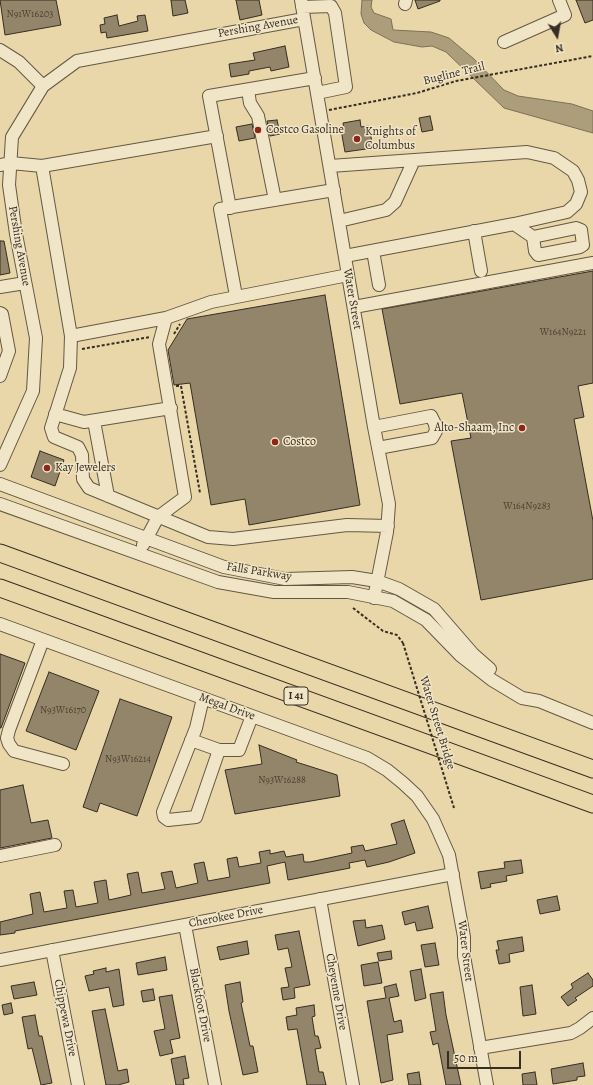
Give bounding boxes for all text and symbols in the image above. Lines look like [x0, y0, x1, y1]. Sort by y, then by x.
house number: N91W16203 [7, 9, 53, 21]
street label: Pershing Avenue [217, 13, 299, 41]
north arrow [537, 16, 577, 56]
text: N [554, 40, 565, 56]
street label: Bugline Trail [422, 59, 486, 89]
place label: Costco Gasoline [266, 123, 344, 137]
marker: Costco Gasoline [253, 125, 263, 135]
place label: Knights of Columbus [365, 125, 416, 153]
marker: Knights of Columbus [352, 134, 362, 144]
street label: Pershing Avenue [5, 205, 33, 287]
street label: Water Street [340, 267, 364, 331]
house number: W164N9221 [540, 327, 586, 339]
place label: Alto-Shaam, Inc [434, 421, 514, 435]
marker: Alto-Shaam, Inc [517, 423, 527, 433]
place label: Costco [283, 435, 316, 449]
marker: Costco [270, 437, 280, 447]
place label: Kay Jewelers [55, 461, 116, 475]
marker: Kay Jewelers [42, 463, 52, 473]
house number: W164N9283 [503, 501, 551, 513]
street label: Falls Parkway [225, 560, 293, 584]
street label: Water Street Bridge [416, 675, 458, 771]
road number: I 41 [284, 687, 308, 705]
street label: Megal Drive [197, 690, 257, 724]
house number: N93W16170 [40, 705, 86, 717]
house number: N93W16214 [105, 754, 151, 766]
house number: N93W16288 [258, 775, 306, 787]
street label: Cherokee Drive [188, 903, 264, 931]
street label: Water Street [454, 920, 476, 982]
street label: Cheyenne Drive [322, 953, 350, 1031]
street label: Blackfoot Drive [186, 966, 214, 1044]
street label: Chippewa Drive [50, 978, 80, 1058]
scale bar [449, 1043, 523, 1069]
text: 50 m [454, 1050, 478, 1066]

